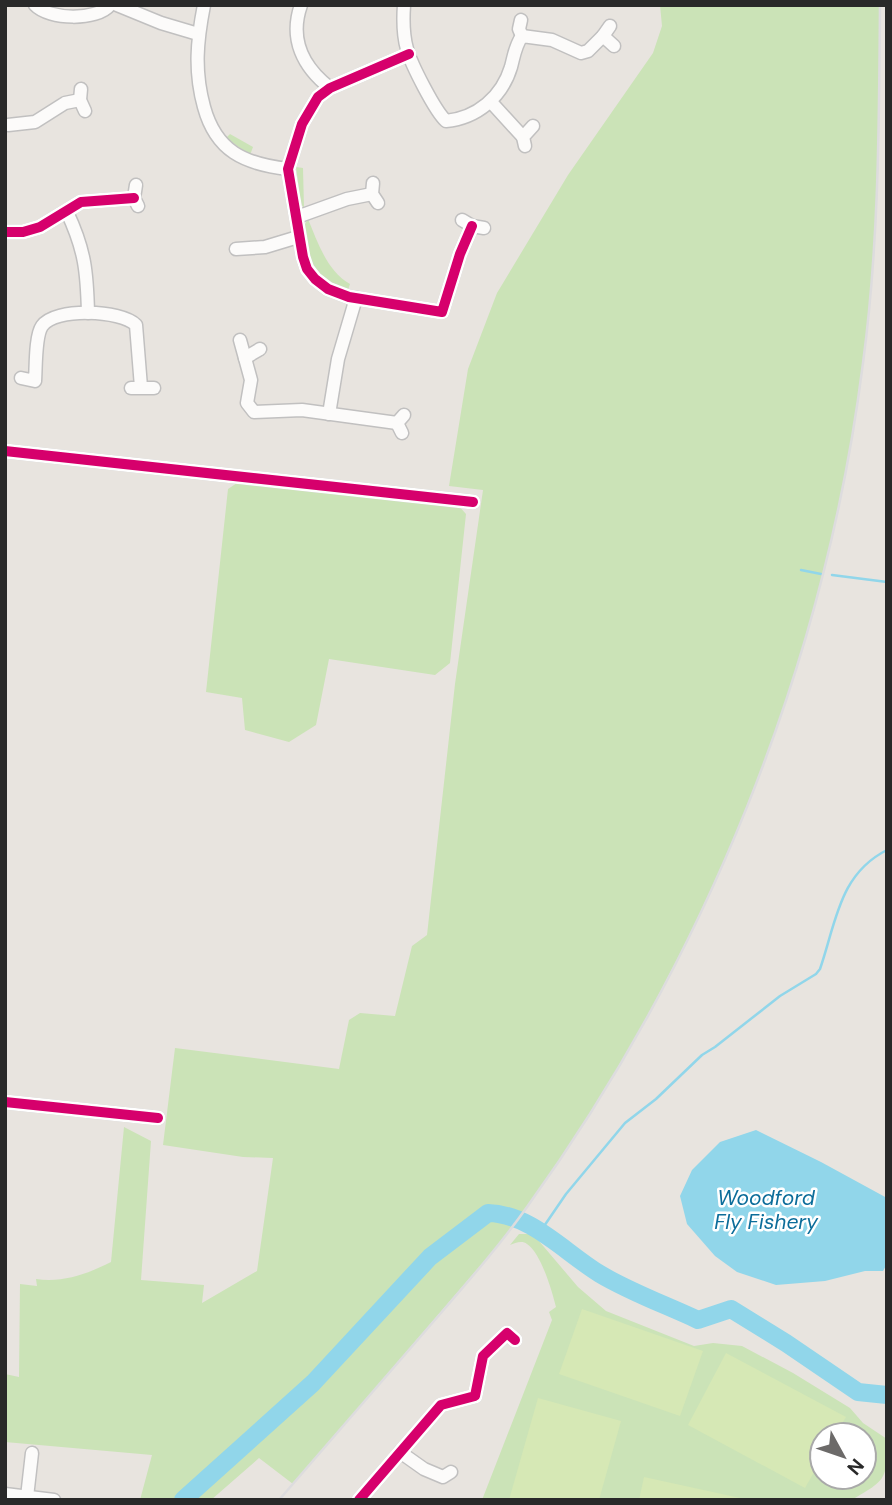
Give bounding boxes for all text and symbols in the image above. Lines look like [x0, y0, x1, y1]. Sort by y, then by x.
water label: Woodford Fly Fishery [714, 1184, 819, 1236]
north arrow [808, 1421, 878, 1491]
text: N [842, 1453, 870, 1480]

